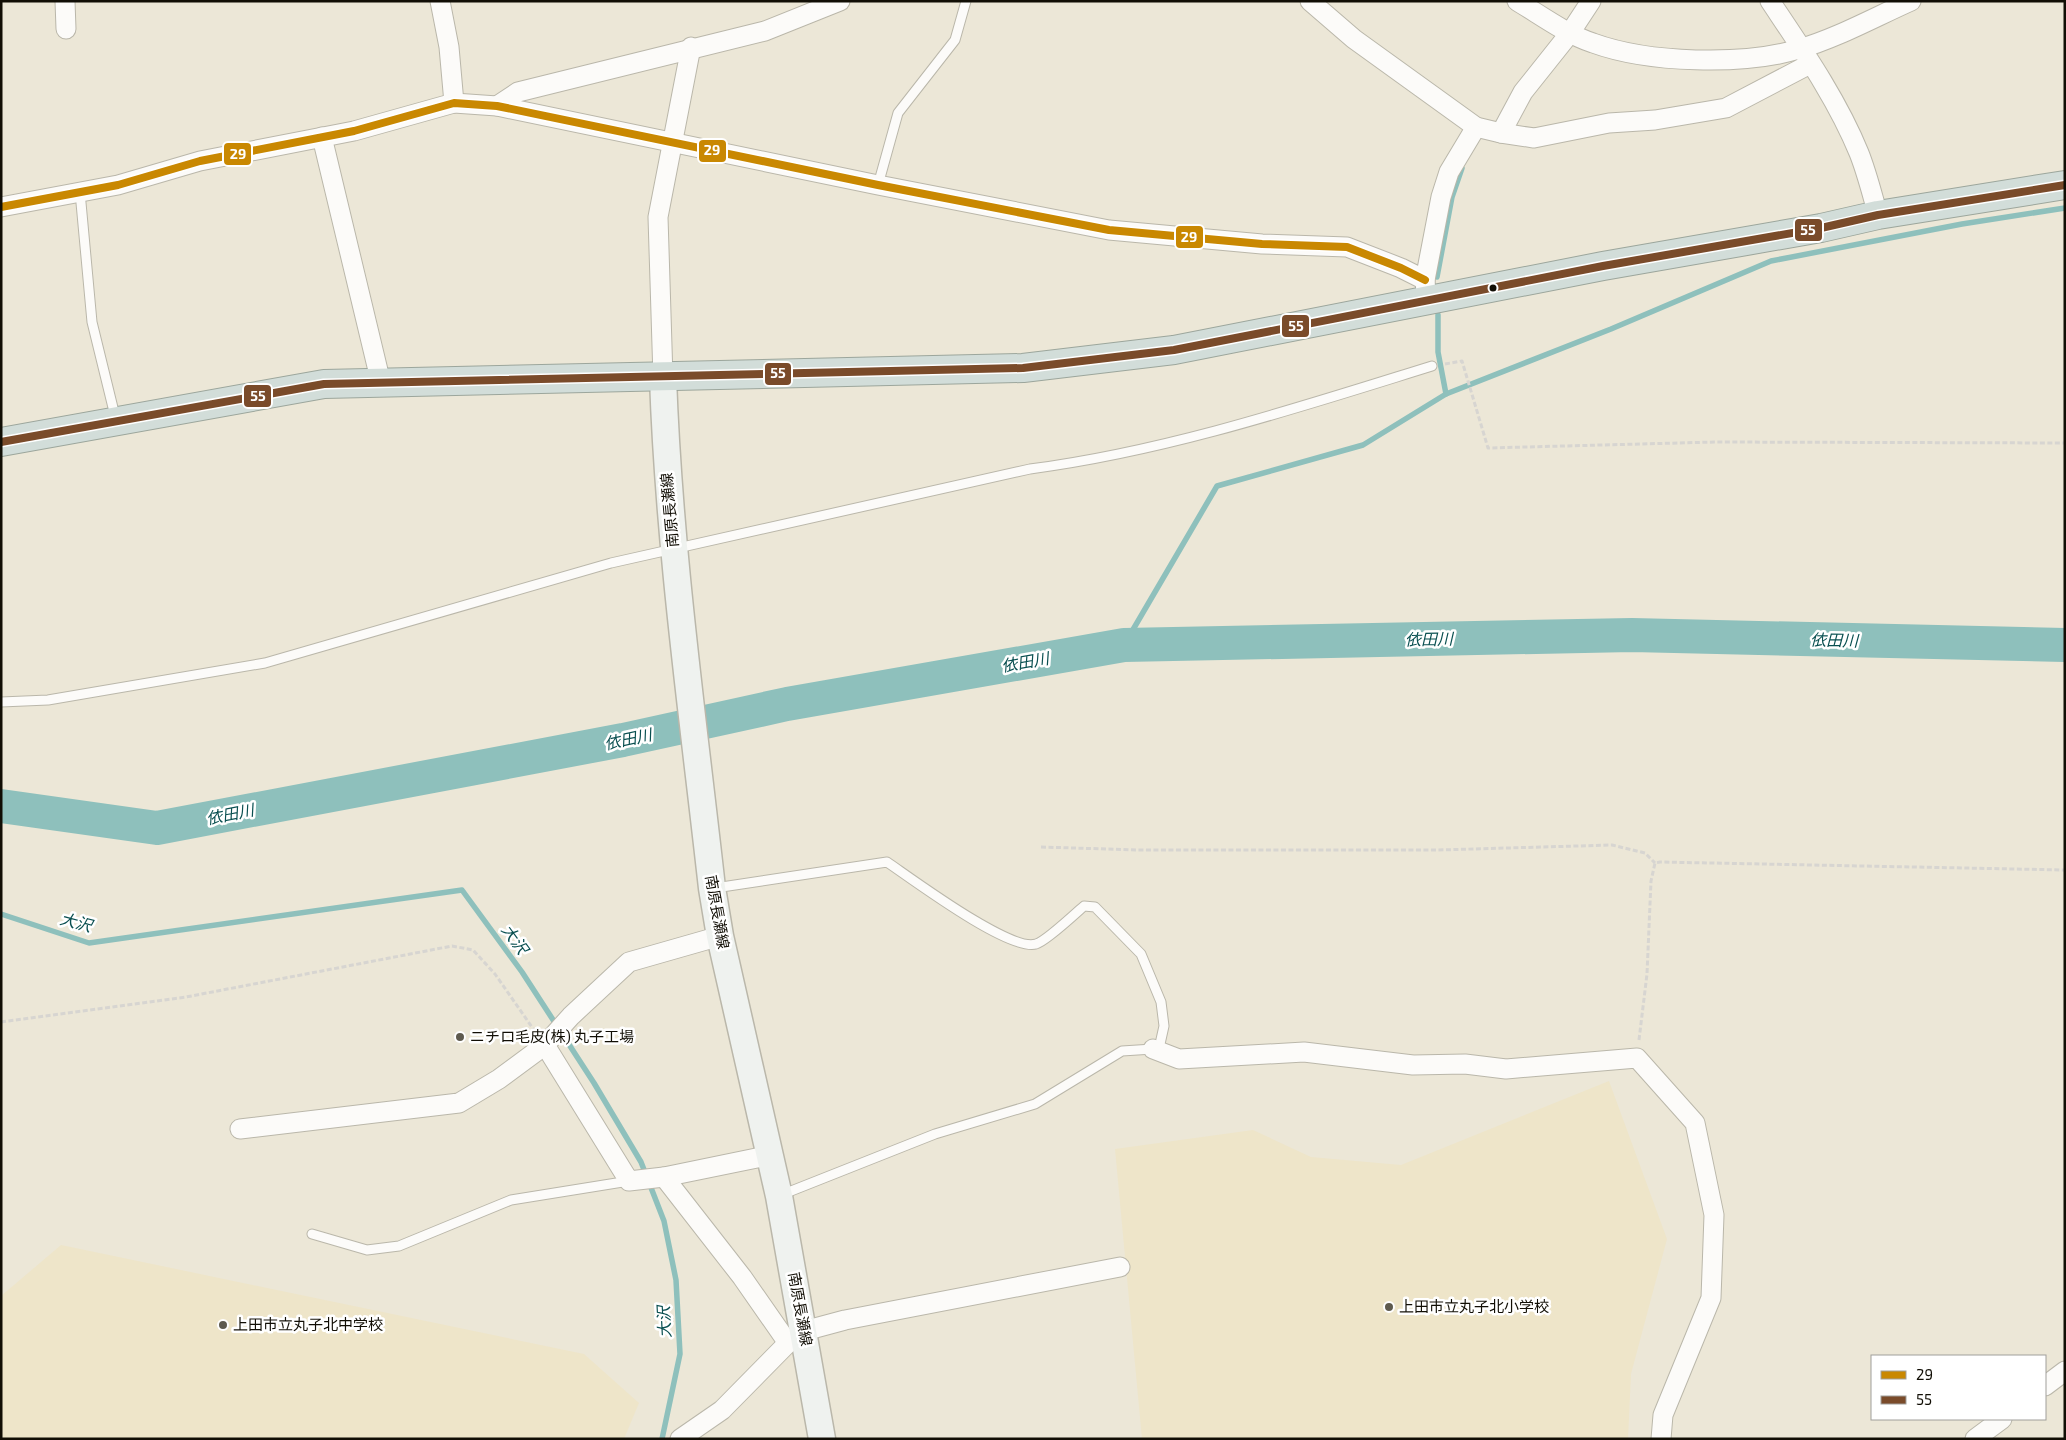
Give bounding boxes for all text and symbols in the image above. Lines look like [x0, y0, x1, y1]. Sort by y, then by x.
line badge: 29 [698, 139, 727, 163]
text: 29 [704, 141, 720, 158]
line badge: 29 [223, 142, 252, 166]
text: 29 [230, 145, 246, 162]
line badge: 55 [1794, 218, 1823, 242]
text: 55 [1800, 221, 1816, 238]
line badge: 29 [1175, 225, 1204, 249]
text: 29 [1181, 228, 1197, 245]
unlabelled marker [1488, 283, 1498, 293]
line badge: 55 [1281, 314, 1310, 338]
text: 55 [1288, 317, 1304, 334]
line badge: 55 [764, 362, 792, 386]
text: 55 [770, 364, 786, 381]
line badge: 55 [243, 384, 272, 408]
text: 55 [250, 387, 266, 404]
street label: 南原長瀬線 [657, 472, 681, 548]
water label: 依田川 [1405, 629, 1455, 648]
water label: 依田川 [1810, 630, 1860, 649]
water label: 依田川 [1000, 648, 1052, 675]
water label: 依田川 [602, 724, 655, 753]
water label: 依田川 [205, 799, 257, 827]
street label: 南原長瀬線 [703, 873, 733, 950]
water label: 大沢 [58, 908, 96, 935]
water label: 大沢 [498, 920, 534, 959]
place label: ニチロ毛皮(株) 丸子工場 [470, 1027, 634, 1045]
marker: ニチロ毛皮(株) 丸子工場 [454, 1031, 466, 1043]
street label: 南原長瀬線 [786, 1270, 816, 1347]
place label: 上田市立丸子北小学校 [1399, 1297, 1549, 1315]
marker: 上田市立丸子北小学校 [1383, 1301, 1395, 1313]
water label: 大沢 [653, 1304, 674, 1339]
place label: 上田市立丸子北中学校 [233, 1315, 383, 1333]
marker: 上田市立丸子北中学校 [217, 1319, 229, 1331]
legend [1871, 1355, 2046, 1420]
text: 29 [1916, 1365, 1933, 1383]
text: 55 [1916, 1390, 1932, 1408]

